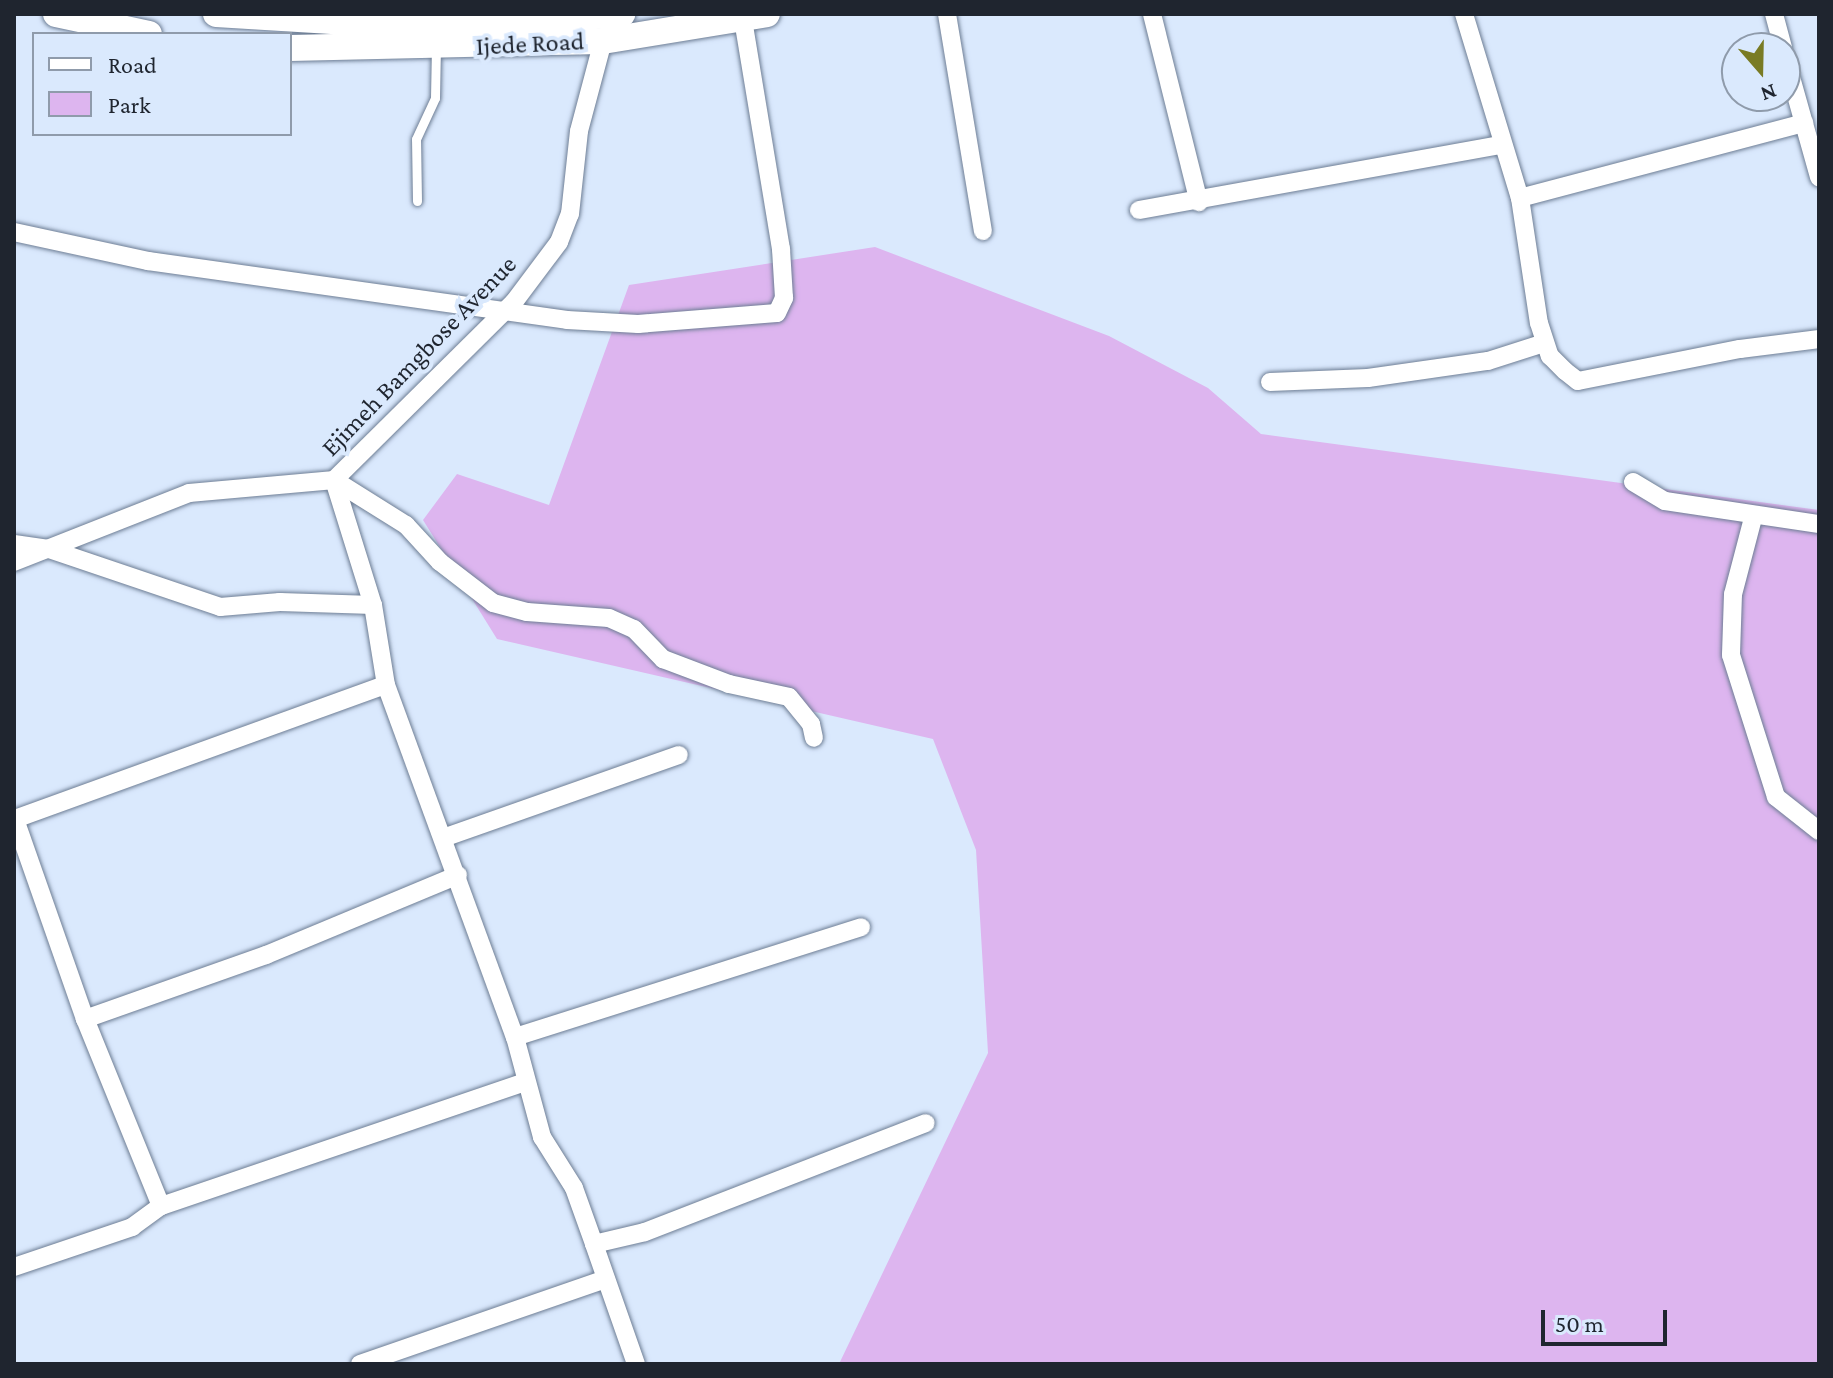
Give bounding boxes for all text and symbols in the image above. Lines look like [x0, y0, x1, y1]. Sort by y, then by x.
street label: Ijede Road [475, 26, 585, 62]
legend [32, 32, 292, 136]
north arrow [1721, 32, 1801, 112]
text: Road [108, 51, 157, 78]
text: N [1757, 79, 1780, 107]
text: Park [108, 91, 151, 118]
street label: Ejimeh Bamgbose Avenue [315, 249, 523, 463]
scale bar [1545, 1294, 1671, 1344]
text: 50 m [1555, 1310, 1604, 1337]

